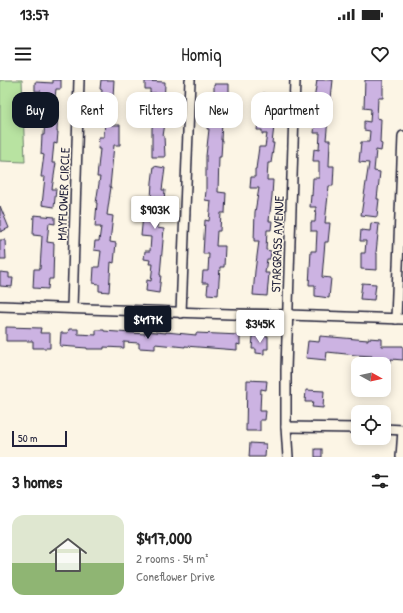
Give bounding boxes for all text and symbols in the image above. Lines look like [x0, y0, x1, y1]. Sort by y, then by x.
text: 13:57 [20, 4, 49, 25]
text: Homiq [181, 42, 222, 67]
icon: menu [12, 43, 34, 65]
icon: heart [369, 43, 391, 65]
chip: Buy [12, 92, 59, 128]
chip: Rent [67, 92, 118, 128]
chip: Filters [126, 92, 187, 128]
chip: New [195, 92, 243, 128]
chip: Apartment [251, 92, 333, 128]
street label: MAYFLOWER CIRCLE [52, 147, 74, 241]
street label: STARGRASS AVENUE [266, 195, 288, 293]
pin: $903K [127, 196, 183, 230]
text: $903K [140, 200, 170, 218]
pin: $417K [120, 306, 176, 340]
text: $417K [133, 310, 163, 328]
pin: $345K [232, 310, 288, 344]
text: $345K [245, 314, 275, 332]
north arrow [351, 357, 391, 397]
map controls [351, 357, 391, 445]
button: locate [351, 405, 391, 445]
scale bar [12, 429, 67, 448]
text: 50 m [18, 431, 38, 445]
text: 3 homes [12, 470, 62, 493]
icon: filters [369, 470, 391, 492]
text: $417,000 [136, 526, 192, 549]
icon: home [44, 531, 92, 579]
text: 2 rooms · 54 m² [136, 549, 208, 567]
text: Coneflower Drive [136, 567, 215, 585]

